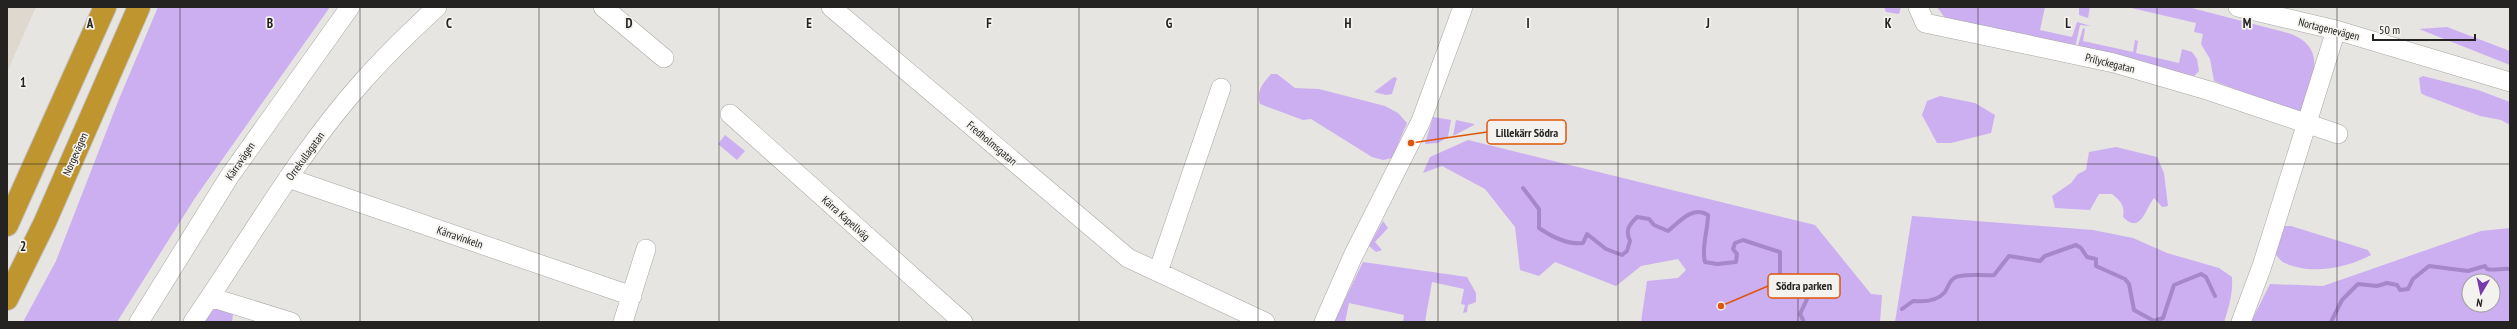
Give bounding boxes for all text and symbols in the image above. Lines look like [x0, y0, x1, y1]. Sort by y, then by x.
text: A [86, 15, 94, 32]
text: B [267, 15, 273, 32]
text: C [446, 15, 452, 32]
text: D [626, 15, 633, 32]
text: E [806, 15, 812, 32]
text: F [986, 15, 992, 32]
text: G [1166, 15, 1173, 32]
text: H [1345, 15, 1352, 32]
text: I [1526, 15, 1530, 32]
text: J [1705, 15, 1710, 32]
text: K [1885, 15, 1892, 32]
text: L [2065, 15, 2071, 32]
text: M [2243, 15, 2252, 32]
street label: Nortagenevägen [2297, 15, 2361, 43]
scale bar [2373, 16, 2475, 42]
text: 50 m [2379, 22, 2400, 37]
street label: Prilyckegatan [2084, 50, 2136, 76]
text: 1 [20, 74, 26, 91]
street label: Fredholmsgatan [964, 118, 1020, 168]
callout: Lillekärr Södra [1487, 120, 1566, 144]
text: Lillekärr Södra [1496, 125, 1558, 140]
street label: Orrekullagatan [283, 129, 327, 183]
street label: Norgevägen [59, 130, 91, 178]
street label: Kärravägen [222, 139, 258, 183]
street label: Kärra Kapellväg [819, 193, 873, 243]
street label: Kärravinkeln [435, 223, 485, 251]
text: 2 [20, 238, 26, 255]
north arrow [2461, 273, 2501, 313]
callout: Södra parken [1768, 274, 1840, 298]
text: Södra parken [1776, 278, 1832, 293]
text: N [2475, 295, 2483, 310]

